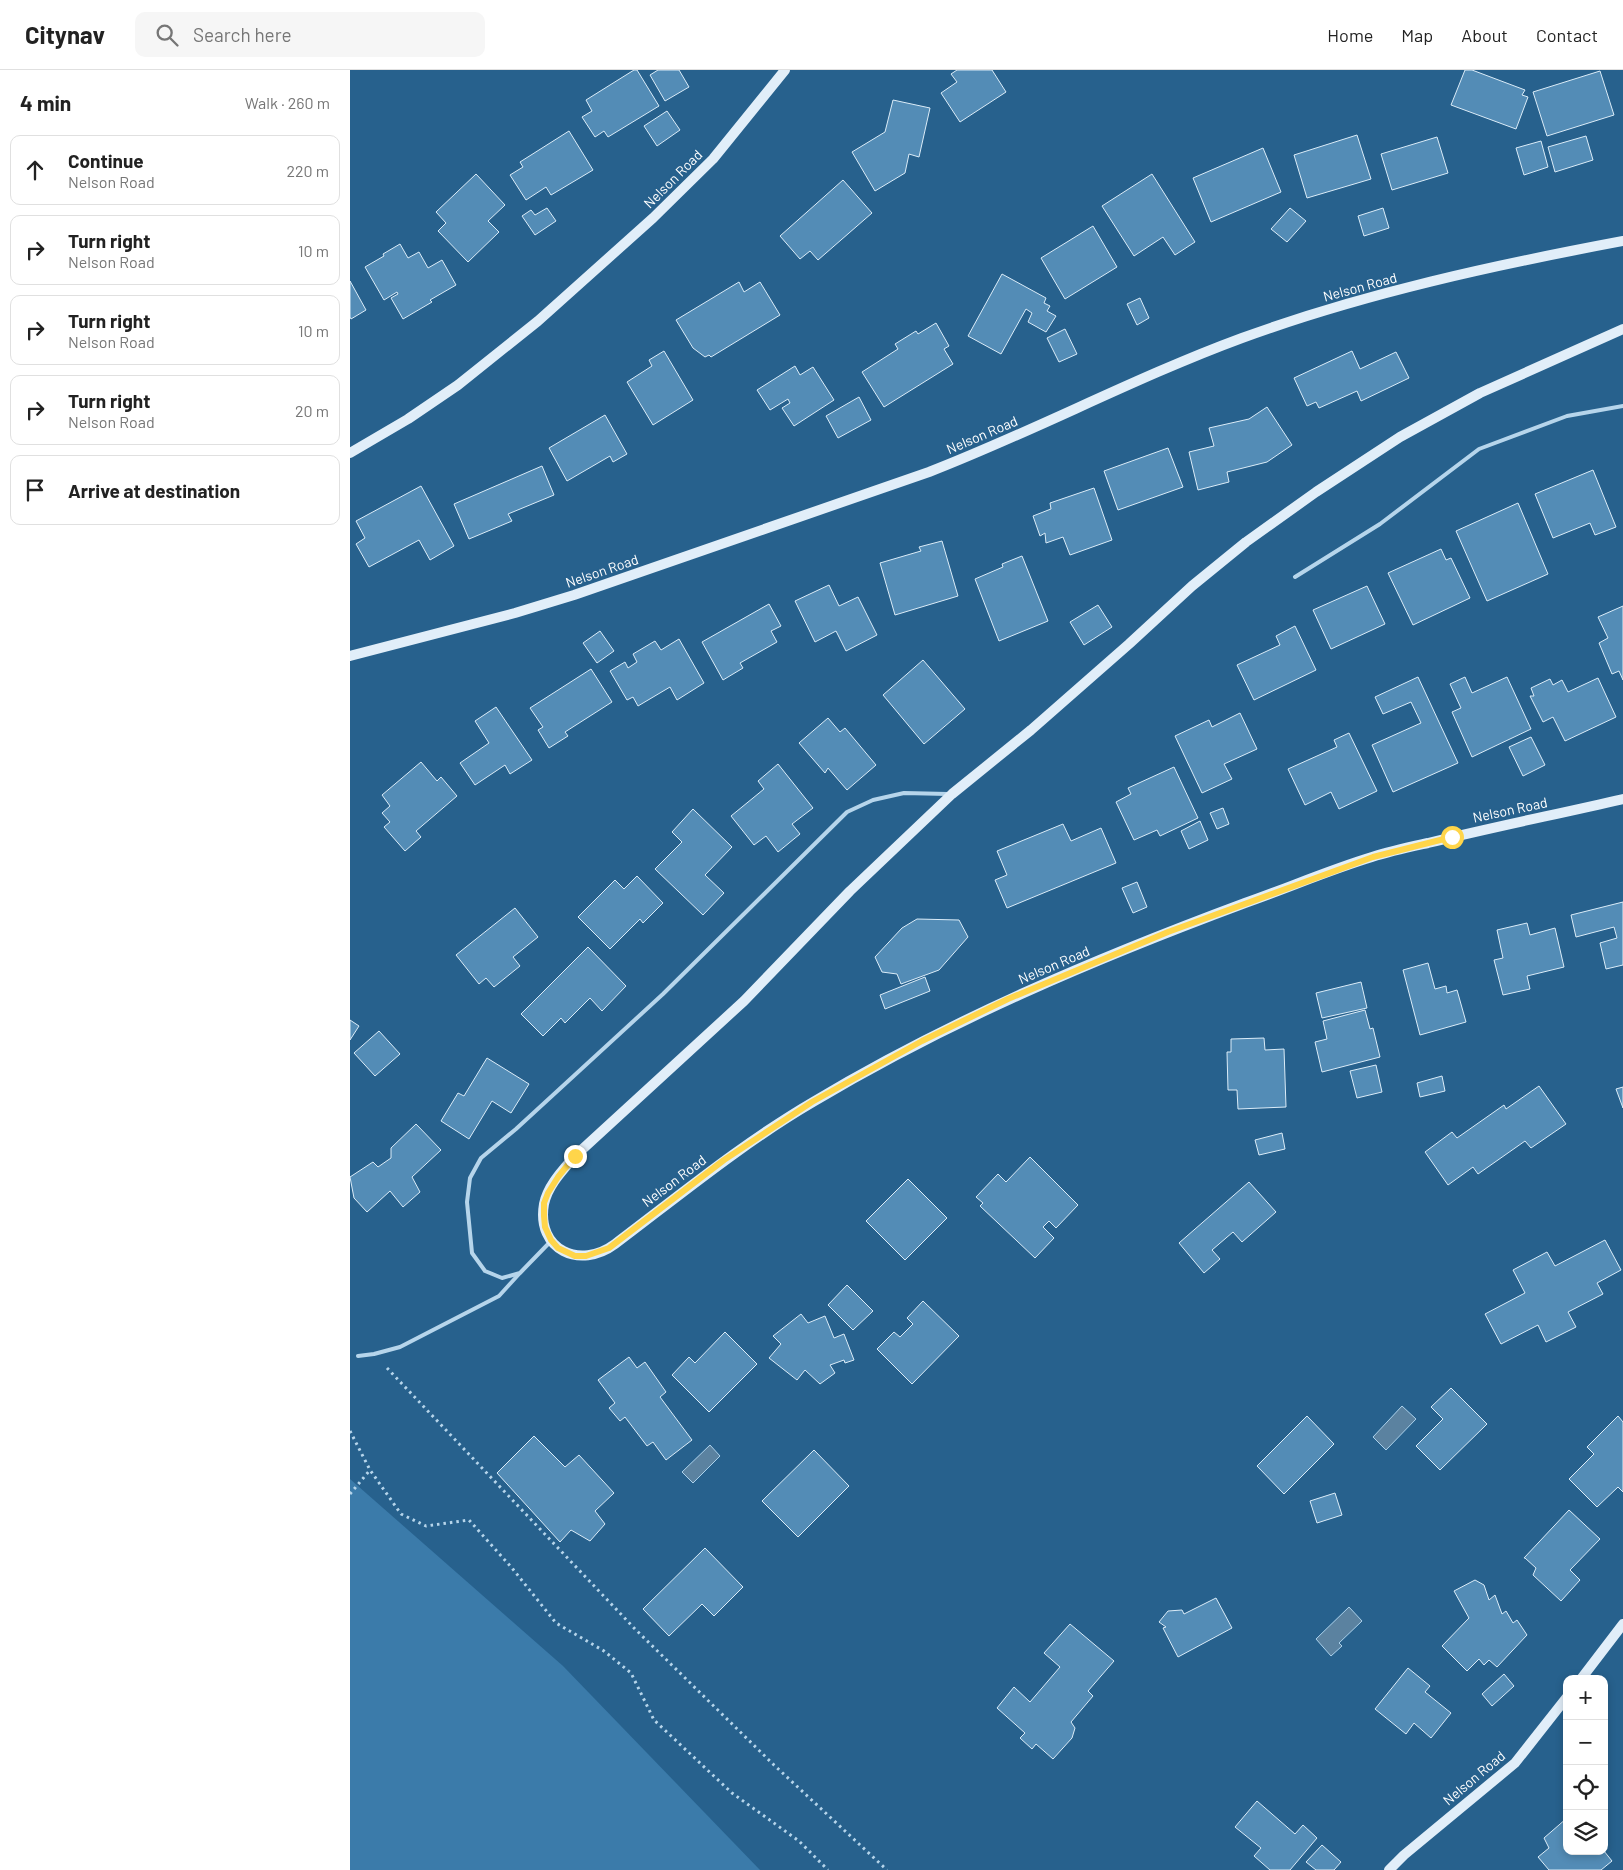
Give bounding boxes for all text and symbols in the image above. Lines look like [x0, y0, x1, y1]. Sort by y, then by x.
search box [135, 12, 485, 57]
text: Citynav [25, 20, 105, 49]
icon: search [153, 21, 181, 49]
text: Search here [193, 23, 292, 46]
text: Home [1327, 24, 1373, 46]
text: Map [1401, 24, 1433, 46]
text: About [1461, 24, 1508, 46]
text: Contact [1536, 24, 1598, 46]
text: 4 min [20, 90, 71, 115]
text: Walk · 260 m [245, 93, 330, 112]
street label: Nelson Road [640, 146, 705, 211]
text: Continue [68, 149, 144, 172]
icon: ahead [21, 156, 49, 184]
text: 220 m [286, 161, 329, 180]
text: Nelson Road [68, 172, 155, 191]
text: Turn right [68, 229, 150, 252]
icon: right [21, 236, 49, 264]
text: 10 m [298, 241, 329, 260]
text: Nelson Road [68, 252, 155, 271]
street label: Nelson Road [1321, 268, 1399, 305]
text: Turn right [68, 309, 150, 332]
icon: right [21, 316, 49, 344]
text: 10 m [298, 321, 329, 340]
text: Nelson Road [68, 332, 155, 351]
text: Turn right [68, 389, 150, 412]
icon: right [21, 396, 49, 424]
text: 20 m [295, 401, 329, 420]
text: Nelson Road [68, 412, 155, 431]
street label: Nelson Road [944, 412, 1020, 457]
icon: arrive [21, 476, 49, 504]
text: Arrive at destination [68, 479, 240, 502]
street label: Nelson Road [563, 550, 640, 591]
street label: Nelson Road [1471, 793, 1549, 826]
route start [1441, 826, 1464, 849]
street label: Nelson Road [1016, 942, 1092, 987]
route end [564, 1145, 587, 1168]
street label: Nelson Road [638, 1151, 709, 1210]
map controls [1563, 1675, 1608, 1855]
button: + [1563, 1675, 1608, 1720]
button: − [1563, 1720, 1608, 1765]
street label: Nelson Road [1439, 1747, 1508, 1808]
button: locate [1563, 1765, 1608, 1810]
button: layers [1563, 1810, 1608, 1855]

